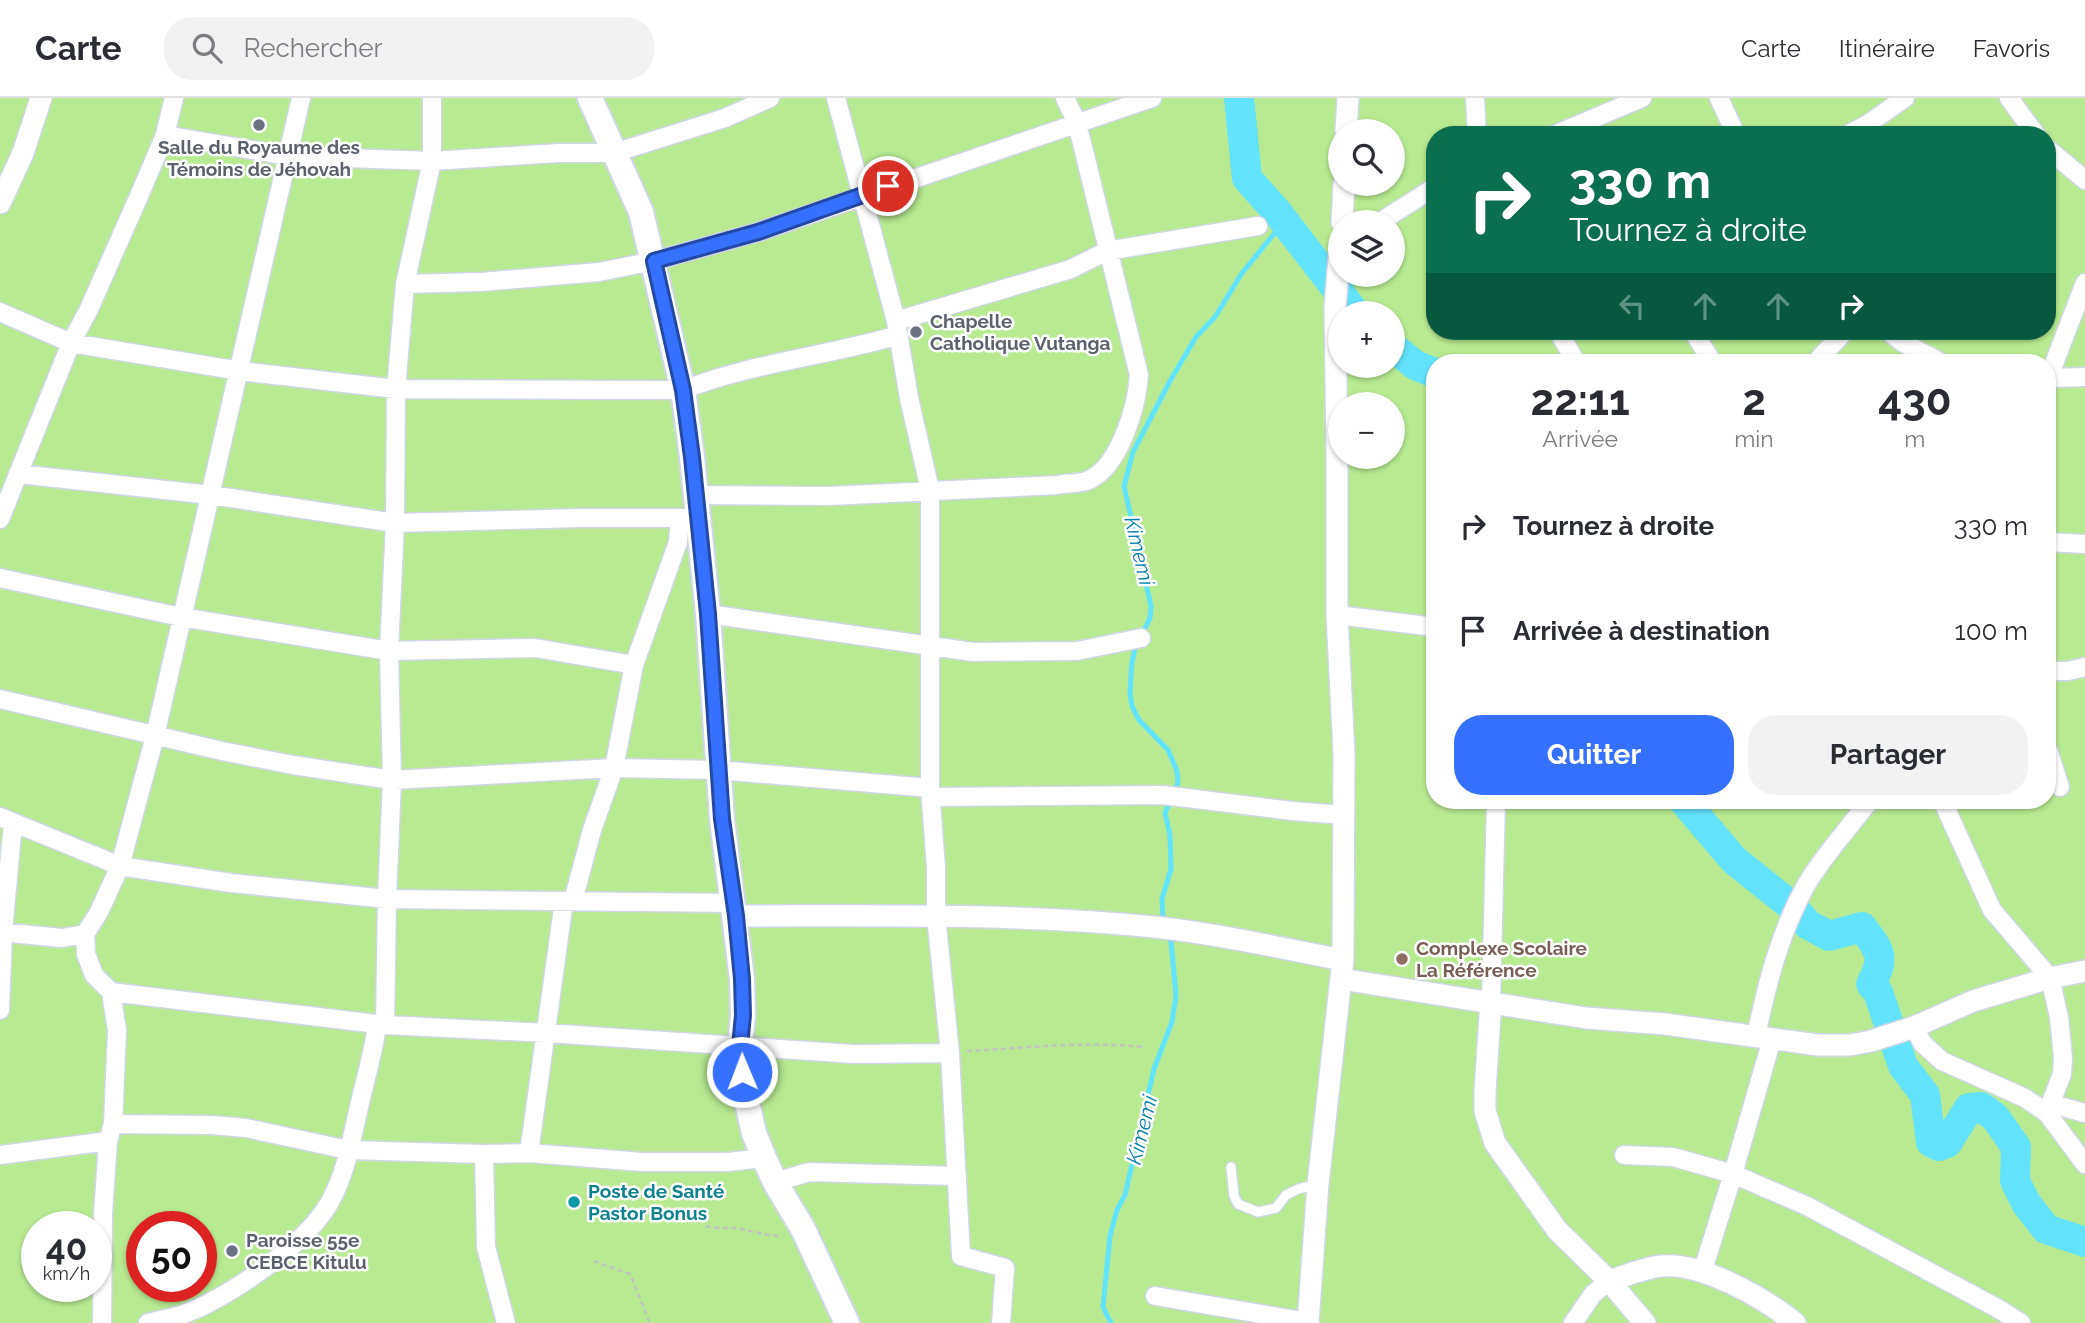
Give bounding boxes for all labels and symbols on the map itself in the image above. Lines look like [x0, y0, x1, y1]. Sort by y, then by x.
marker: Salle du Royaume des Témoins de Jéhovah [251, 117, 267, 133]
place label: Salle du Royaume des Témoins de Jéhovah [158, 136, 360, 180]
pin [858, 156, 918, 216]
place label: Chapelle Catholique Vutanga [930, 310, 1111, 354]
marker: Chapelle Catholique Vutanga [908, 324, 924, 340]
water label: Kimemi [1119, 514, 1160, 588]
place label: Complexe Scolaire La Référence [1416, 937, 1587, 981]
marker: Complexe Scolaire La Référence [1394, 951, 1410, 967]
position arrow [705, 1035, 779, 1109]
water label: Kimemi [1121, 1092, 1162, 1167]
place label: Poste de Santé Pastor Bonus [588, 1180, 724, 1224]
marker: Poste de Santé Pastor Bonus [566, 1194, 582, 1210]
speed limit sign: 50 [126, 1211, 217, 1302]
place label: Paroisse 55e CEBCE Kitulu [246, 1229, 367, 1273]
marker: Paroisse 55e CEBCE Kitulu [224, 1243, 240, 1259]

